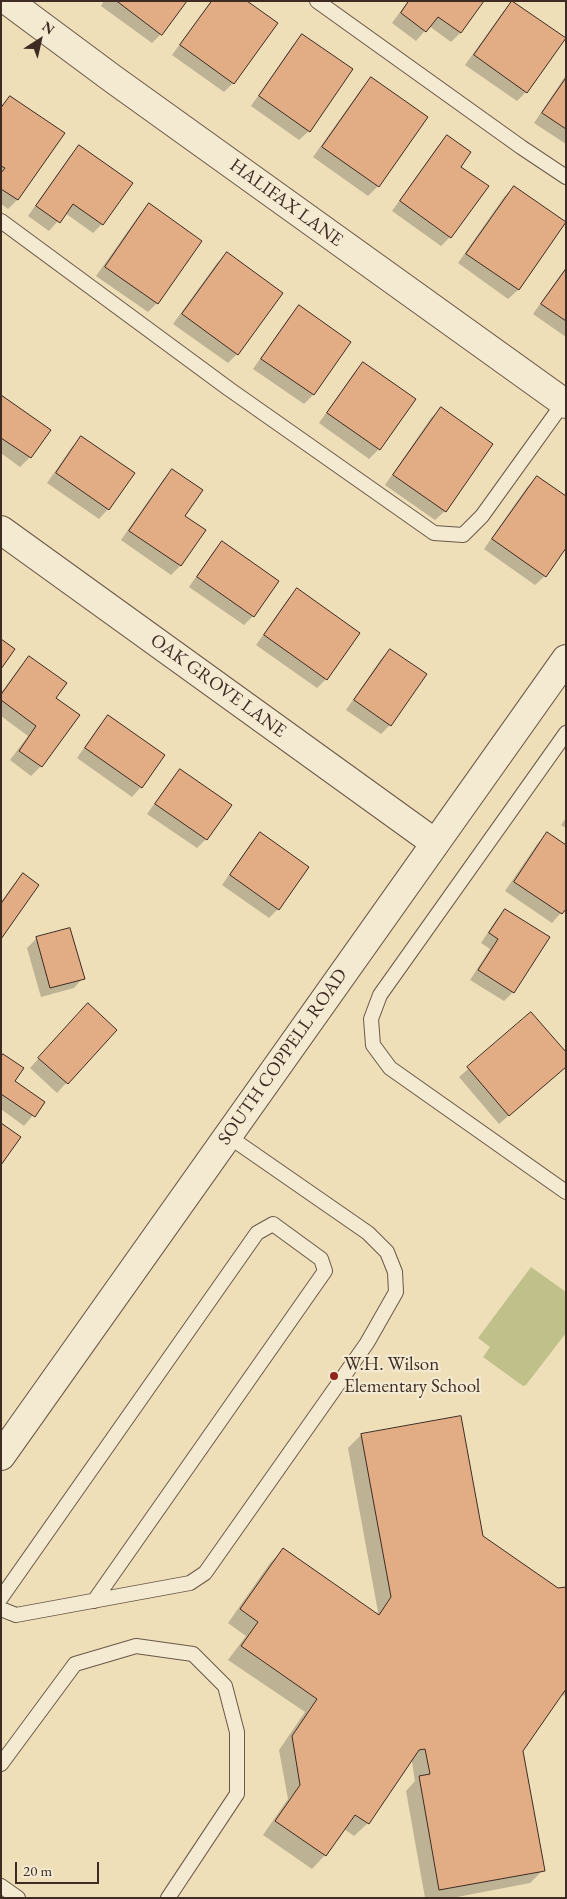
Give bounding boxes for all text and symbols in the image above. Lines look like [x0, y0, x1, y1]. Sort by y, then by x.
north arrow [15, 15, 65, 65]
text: N [39, 17, 58, 38]
street label: HALIFAX LANE [225, 154, 347, 252]
street label: OAK GROVE LANE [146, 629, 290, 743]
street label: SOUTH COPPELL ROAD [213, 964, 353, 1150]
place label: W.H. Wilson Elementary School [344, 1354, 480, 1398]
marker: W.H. Wilson Elementary School [328, 1370, 340, 1382]
scale bar [18, 1852, 101, 1884]
text: 20 m [23, 1861, 52, 1880]

